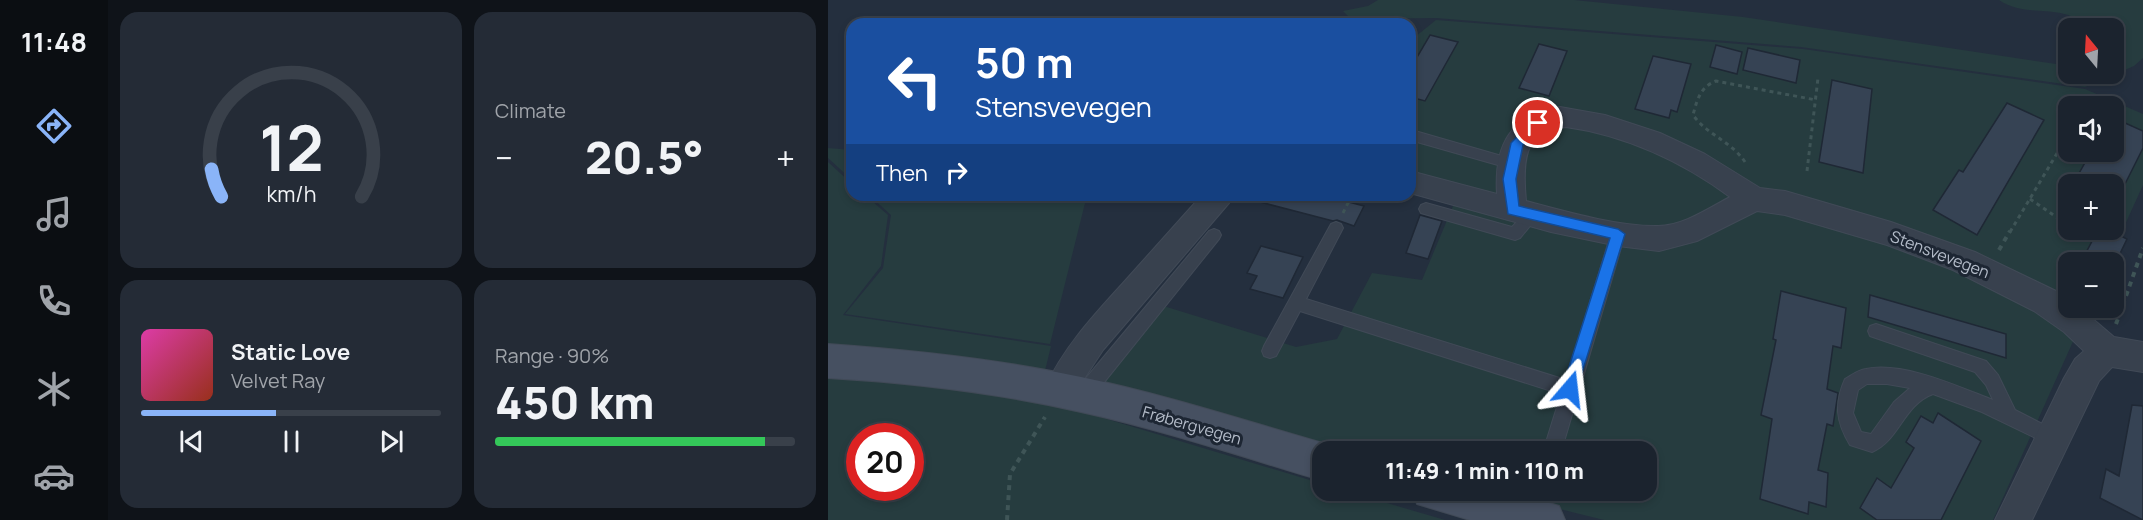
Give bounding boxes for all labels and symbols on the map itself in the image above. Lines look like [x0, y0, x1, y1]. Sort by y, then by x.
north arrow [2058, 18, 2124, 84]
pin [1512, 97, 1563, 148]
street label: Stensvevegen [1887, 225, 1993, 283]
position arrow [1538, 357, 1602, 421]
street label: Frøbergvegen [1140, 400, 1244, 450]
speed limit sign: 20 [846, 423, 924, 501]

